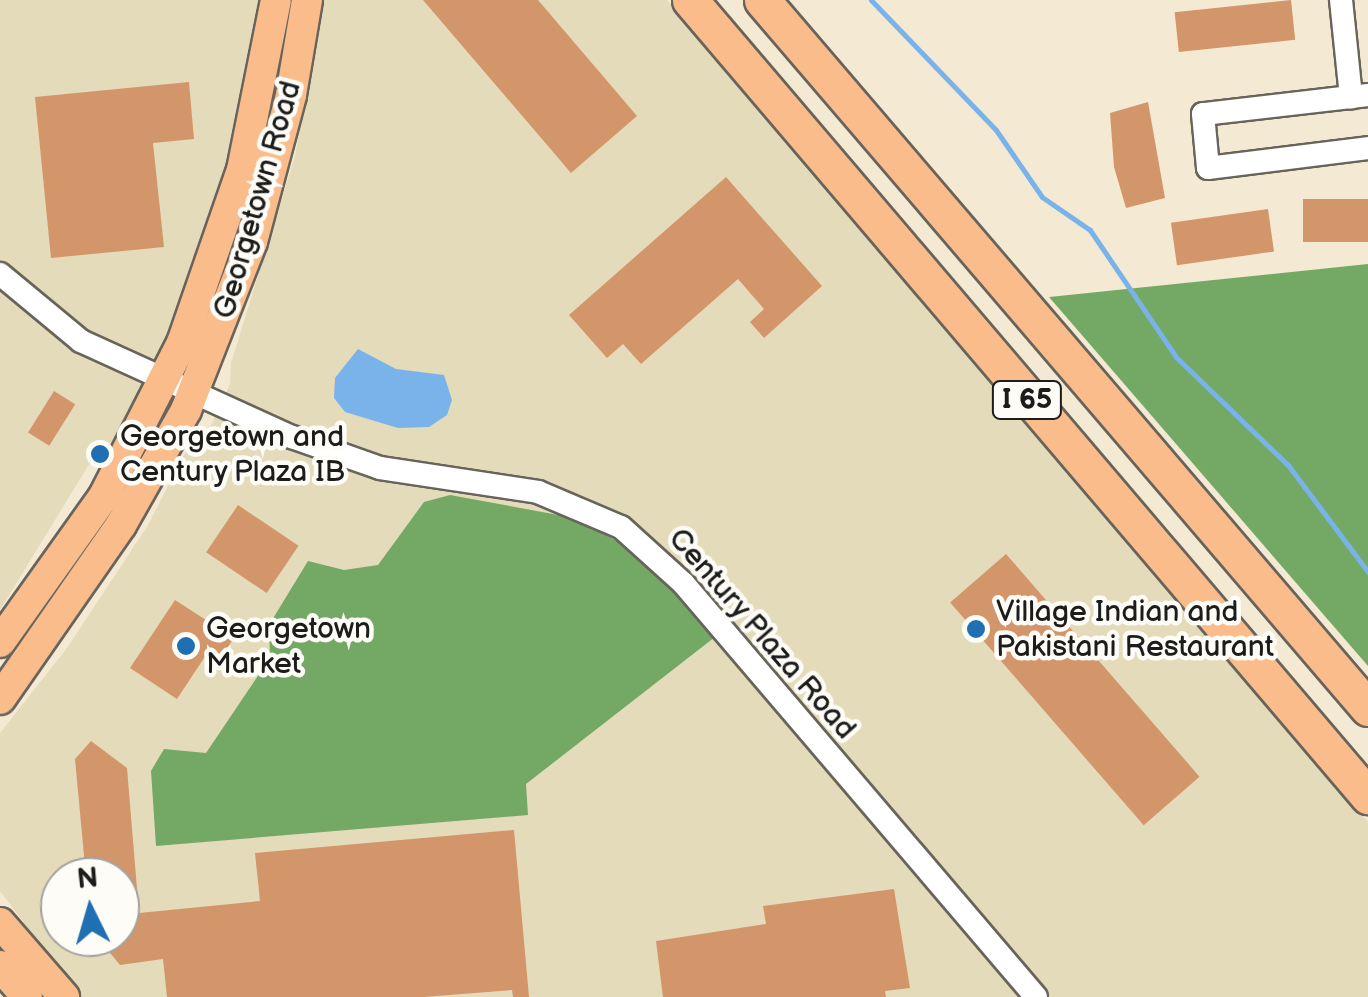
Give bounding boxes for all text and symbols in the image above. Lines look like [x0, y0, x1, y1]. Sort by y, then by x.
street label: Georgetown Road [207, 77, 309, 323]
road number: I 65 [990, 377, 1064, 423]
place label: Georgetown and Century Plaza IB [120, 419, 347, 490]
marker: Georgetown and Century Plaza IB [89, 443, 111, 465]
street label: Century Plaza Road [660, 520, 864, 748]
place label: Village Indian and Pakistani Restaurant [996, 594, 1274, 664]
place label: Georgetown Market [206, 611, 371, 682]
marker: Village Indian and Pakistani Restaurant [965, 618, 987, 640]
marker: Georgetown Market [175, 635, 197, 657]
north arrow [40, 857, 140, 957]
text: N [76, 861, 99, 896]

